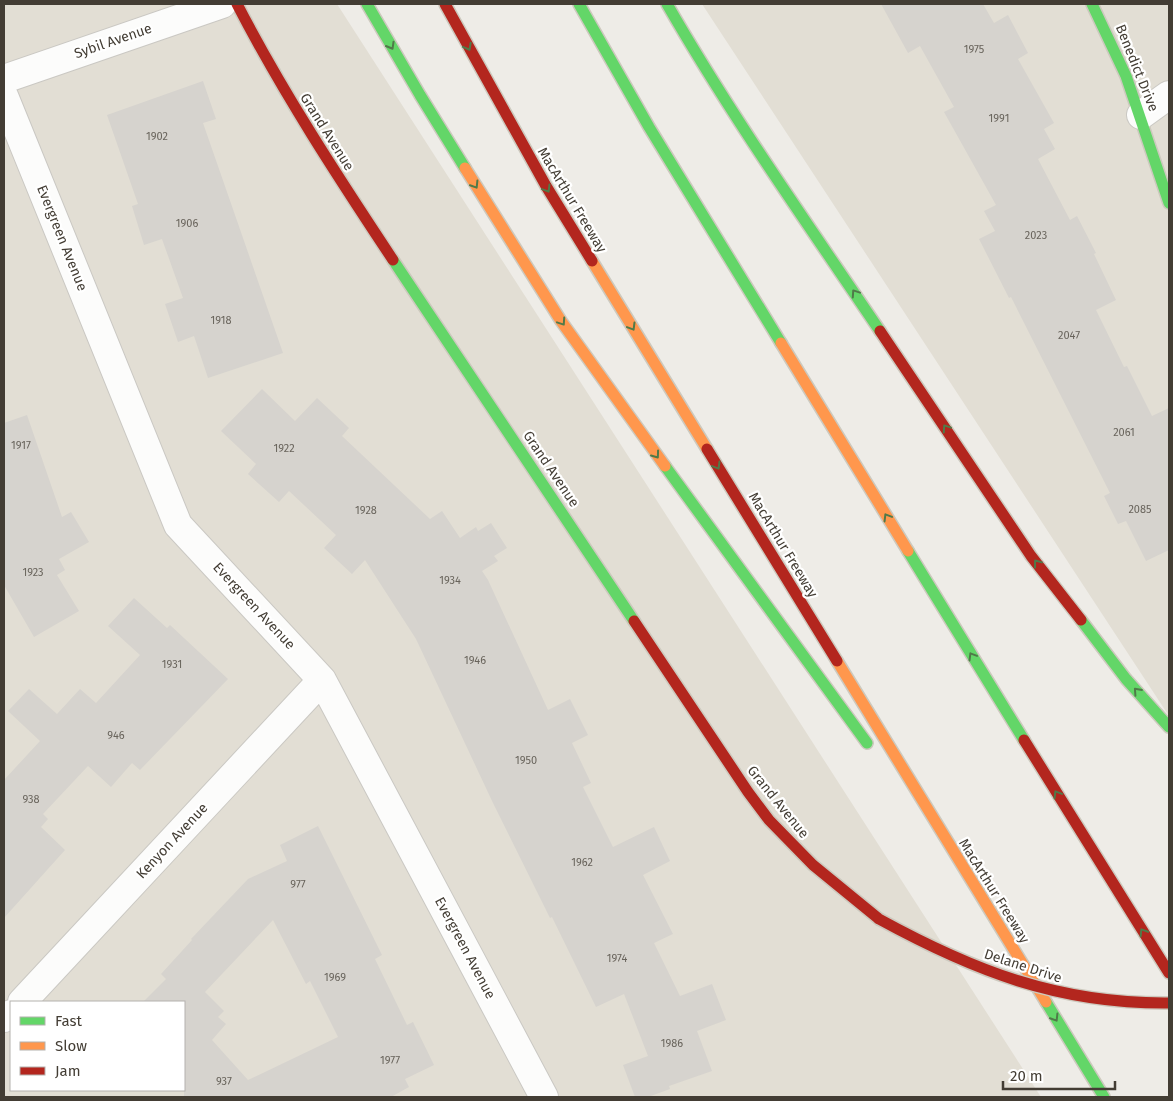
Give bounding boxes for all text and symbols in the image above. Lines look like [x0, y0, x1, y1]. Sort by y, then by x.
street label: Sybil Avenue [72, 20, 154, 62]
street label: Benedict Drive [1112, 22, 1162, 114]
one-way arrow [385, 40, 395, 49]
one-way arrow [462, 42, 472, 51]
house number: 1975 [964, 43, 985, 56]
street label: Grand Avenue [296, 90, 358, 174]
house number: 1991 [989, 112, 1009, 125]
house number: 1902 [146, 130, 168, 143]
street label: MacArthur Freeway [534, 144, 610, 256]
one-way arrow [469, 179, 479, 188]
street label: Evergreen Avenue [33, 183, 91, 293]
one-way arrow [541, 183, 551, 192]
house number: 1906 [176, 217, 198, 230]
house number: 2023 [1025, 229, 1047, 242]
one-way arrow [852, 290, 861, 299]
house number: 1918 [210, 314, 232, 327]
one-way arrow [556, 316, 565, 326]
one-way arrow [625, 322, 635, 331]
house number: 2047 [1058, 329, 1080, 342]
one-way arrow [943, 424, 952, 434]
house number: 2061 [1113, 426, 1135, 439]
street label: Grand Avenue [519, 428, 583, 510]
house number: 1917 [11, 439, 31, 452]
house number: 1922 [273, 442, 295, 455]
one-way arrow [650, 449, 660, 458]
one-way arrow [710, 460, 720, 469]
street label: MacArthur Freeway [745, 489, 821, 601]
house number: 2085 [1128, 503, 1152, 516]
house number: 1928 [355, 504, 377, 517]
one-way arrow [884, 513, 894, 522]
street label: Evergreen Avenue [209, 559, 299, 653]
one-way arrow [1034, 559, 1043, 569]
house number: 1923 [22, 566, 44, 579]
house number: 1934 [439, 574, 461, 587]
one-way arrow [969, 652, 979, 661]
house number: 1946 [464, 654, 486, 667]
house number: 1931 [162, 658, 182, 671]
one-way arrow [1134, 687, 1143, 696]
house number: 946 [107, 729, 125, 742]
house number: 1950 [515, 754, 537, 767]
street label: Grand Avenue [744, 762, 812, 842]
one-way arrow [1054, 791, 1063, 800]
house number: 938 [22, 793, 40, 806]
street label: Kenyon Avenue [133, 800, 211, 882]
street label: MacArthur Freeway [955, 836, 1033, 946]
house number: 1962 [571, 856, 593, 869]
house number: 977 [290, 878, 306, 891]
street label: Evergreen Avenue [431, 894, 499, 1002]
one-way arrow [1140, 928, 1149, 938]
street label: Delane Drive [982, 945, 1064, 987]
house number: 1974 [607, 952, 627, 965]
house number: 1969 [324, 971, 346, 984]
legend [10, 1001, 185, 1091]
text: Fast [55, 1012, 82, 1030]
one-way arrow [1049, 1012, 1058, 1021]
text: Slow [55, 1037, 87, 1055]
house number: 1986 [661, 1037, 683, 1050]
house number: 1977 [380, 1054, 400, 1067]
scale bar [1003, 1058, 1116, 1090]
text: Jam [55, 1062, 81, 1080]
text: 20 m [1010, 1067, 1043, 1085]
house number: 937 [216, 1075, 232, 1088]

